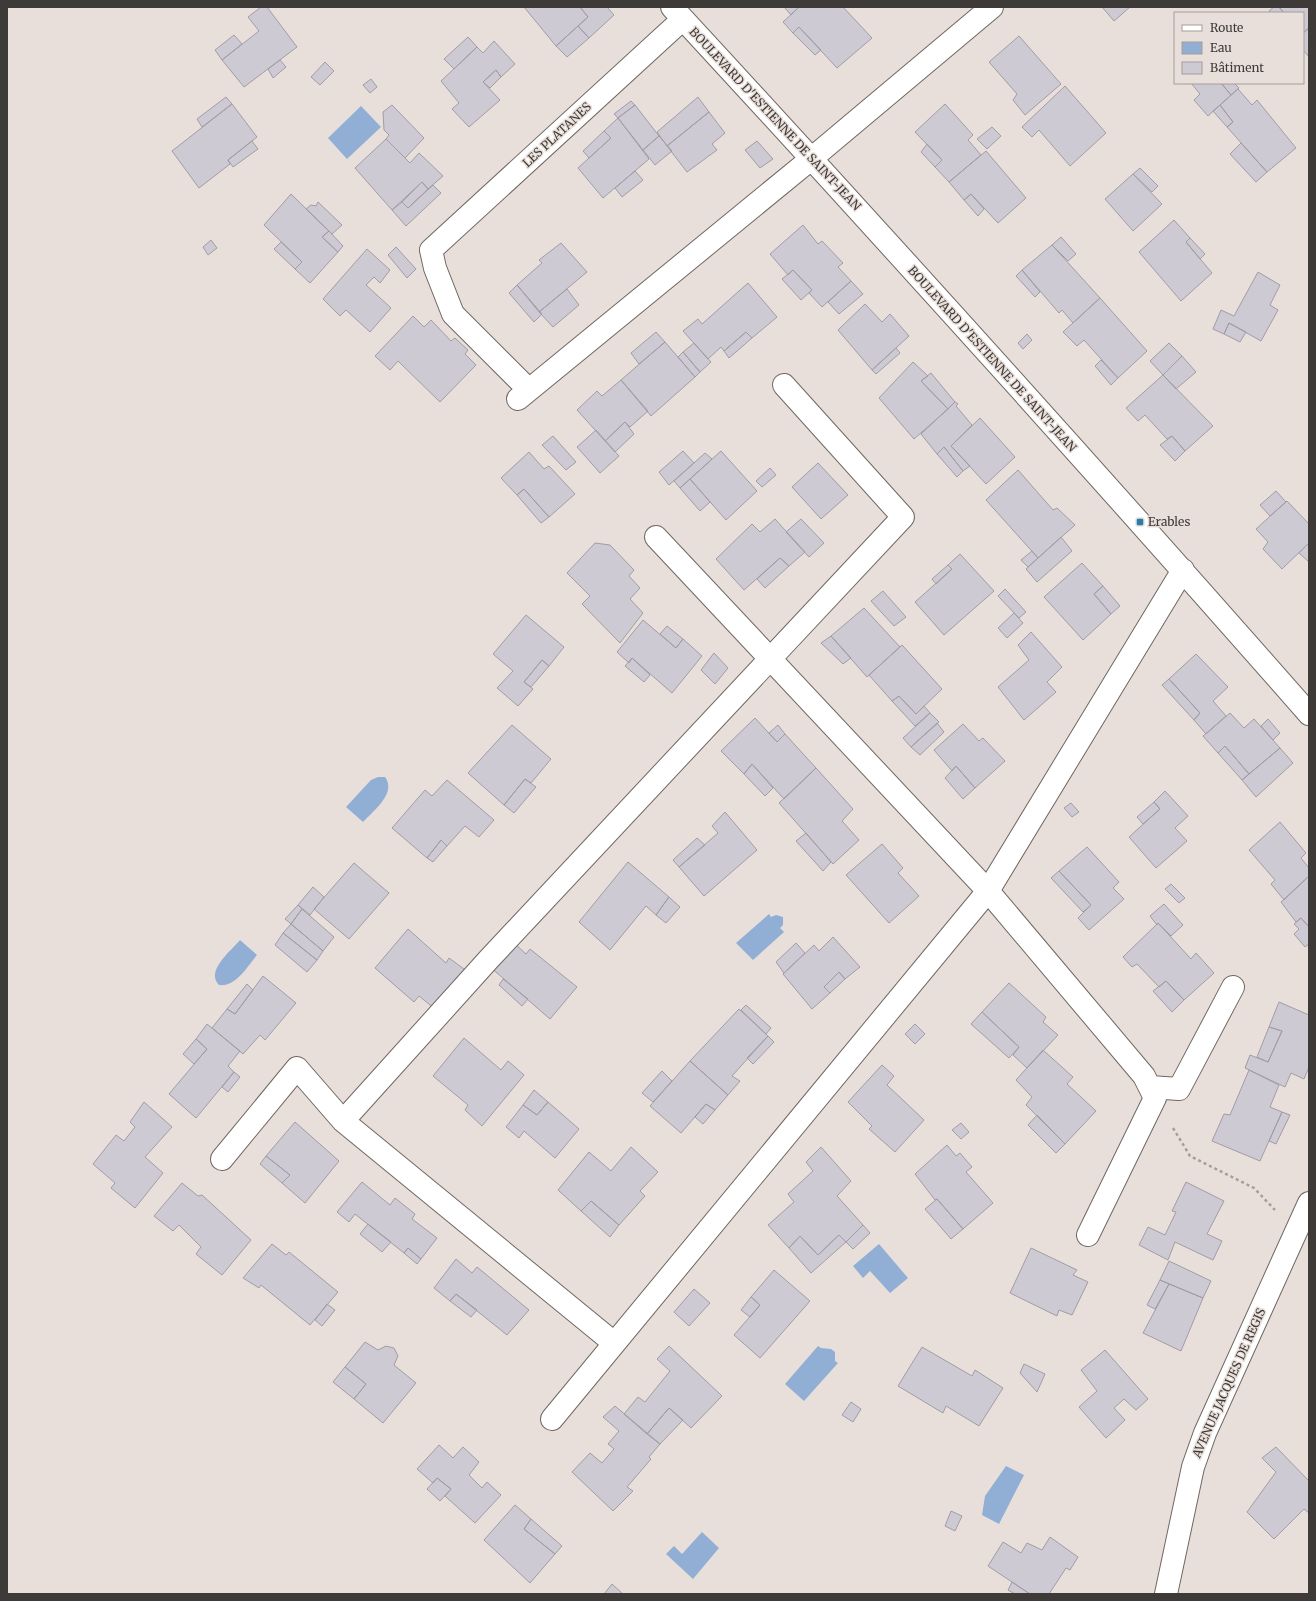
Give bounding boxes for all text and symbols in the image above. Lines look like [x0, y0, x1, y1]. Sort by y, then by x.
legend [1174, 12, 1304, 84]
text: Route [1210, 20, 1243, 35]
street label: BOULEVARD D'ESTIENNE DE SAINT-JEAN [686, 24, 865, 214]
text: Eau [1210, 40, 1232, 55]
text: Bâtiment [1210, 60, 1264, 75]
street label: LES PLATANES [519, 99, 594, 170]
street label: BOULEVARD D'ESTIENNE DE SAINT-JEAN [905, 263, 1080, 455]
place label: Erables [1148, 514, 1190, 529]
marker: Erables [1135, 517, 1145, 527]
street label: AVENUE JACQUES DE REGIS [1188, 1306, 1268, 1461]

